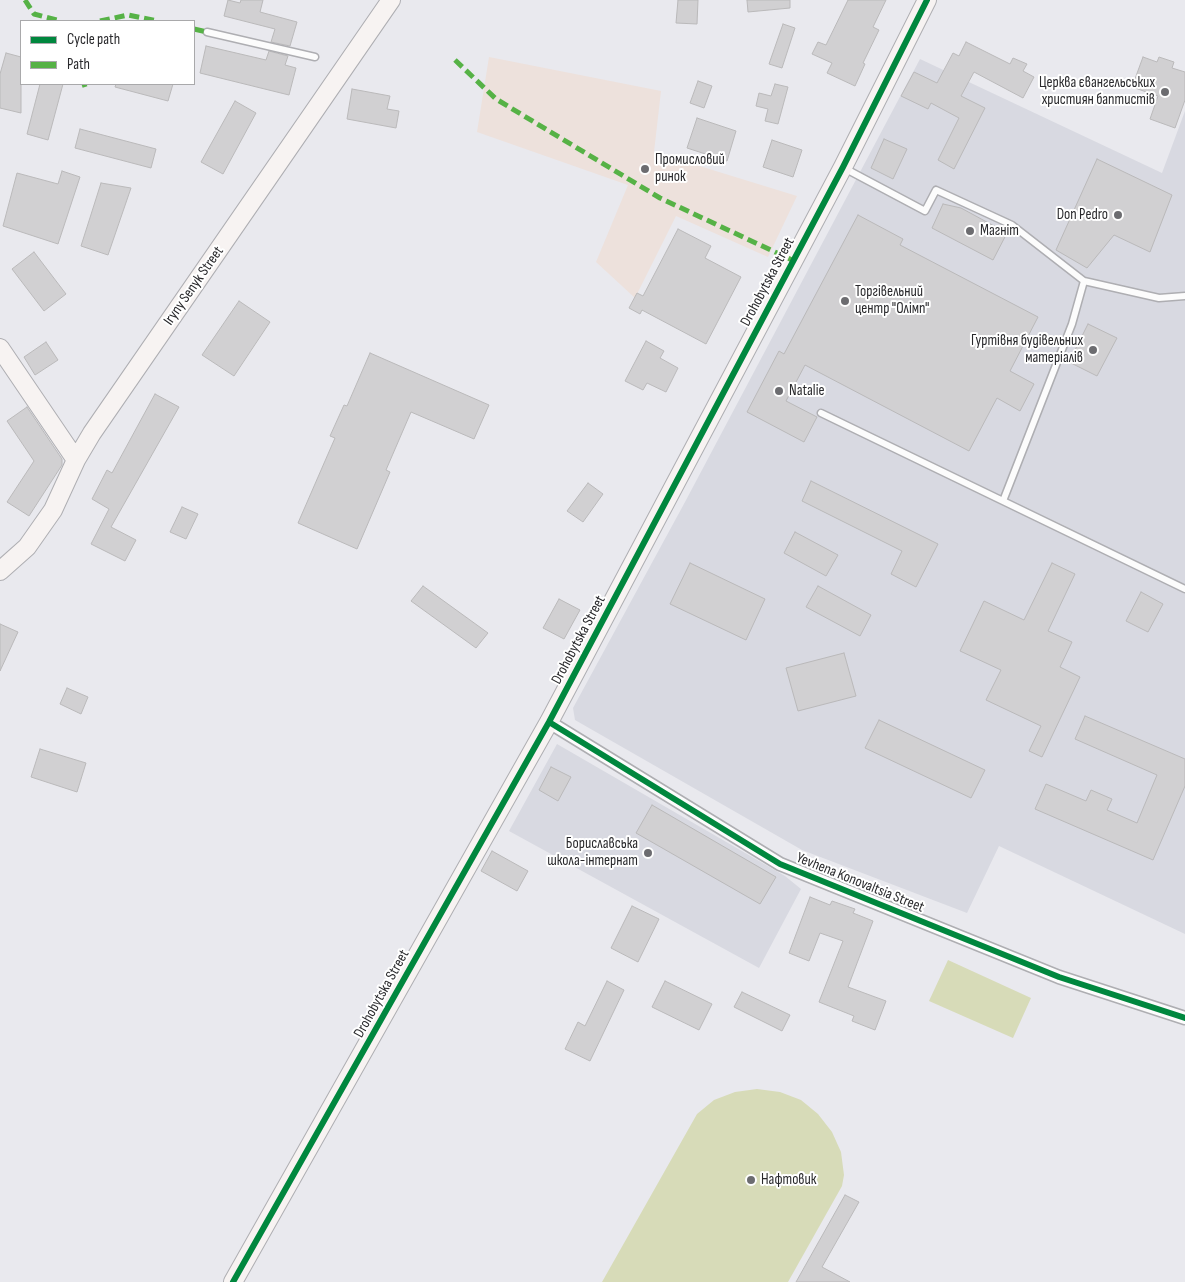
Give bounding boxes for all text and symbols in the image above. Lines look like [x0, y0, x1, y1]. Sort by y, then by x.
legend [20, 20, 195, 85]
text: Cycle path [67, 30, 120, 49]
text: Path [67, 55, 90, 74]
place label: Церква євангельських християн баптистів [1039, 74, 1155, 109]
marker: Церква євангельських християн баптистів [1159, 86, 1171, 98]
place label: Промисловий ринок [655, 151, 725, 186]
marker: Промисловий ринок [639, 163, 651, 175]
place label: Don Pedro [1057, 206, 1108, 224]
marker: Don Pedro [1112, 209, 1124, 221]
place label: Магніт [980, 222, 1019, 240]
marker: Магніт [964, 225, 976, 237]
street label: Drohobytska Street [737, 235, 799, 329]
street label: Iryny Senyk Street [160, 243, 228, 329]
place label: Торгівельний центр "Олімп" [855, 283, 929, 318]
marker: Торгівельний центр "Олімп" [839, 295, 851, 307]
place label: Гуртівня будівельних матеріалів [971, 332, 1083, 367]
marker: Гуртівня будівельних матеріалів [1087, 344, 1099, 356]
place label: Natalie [789, 382, 825, 400]
marker: Natalie [773, 385, 785, 397]
street label: Drohobytska Street [548, 593, 610, 687]
place label: Бориславська школа-інтернат [547, 835, 638, 870]
marker: Бориславська школа-інтернат [642, 847, 654, 859]
street label: Yevhena Konovaltsia Street [794, 849, 926, 917]
street label: Drohobytska Street [350, 947, 414, 1041]
place label: Нафтовик [761, 1171, 816, 1189]
marker: Нафтовик [745, 1174, 757, 1186]

